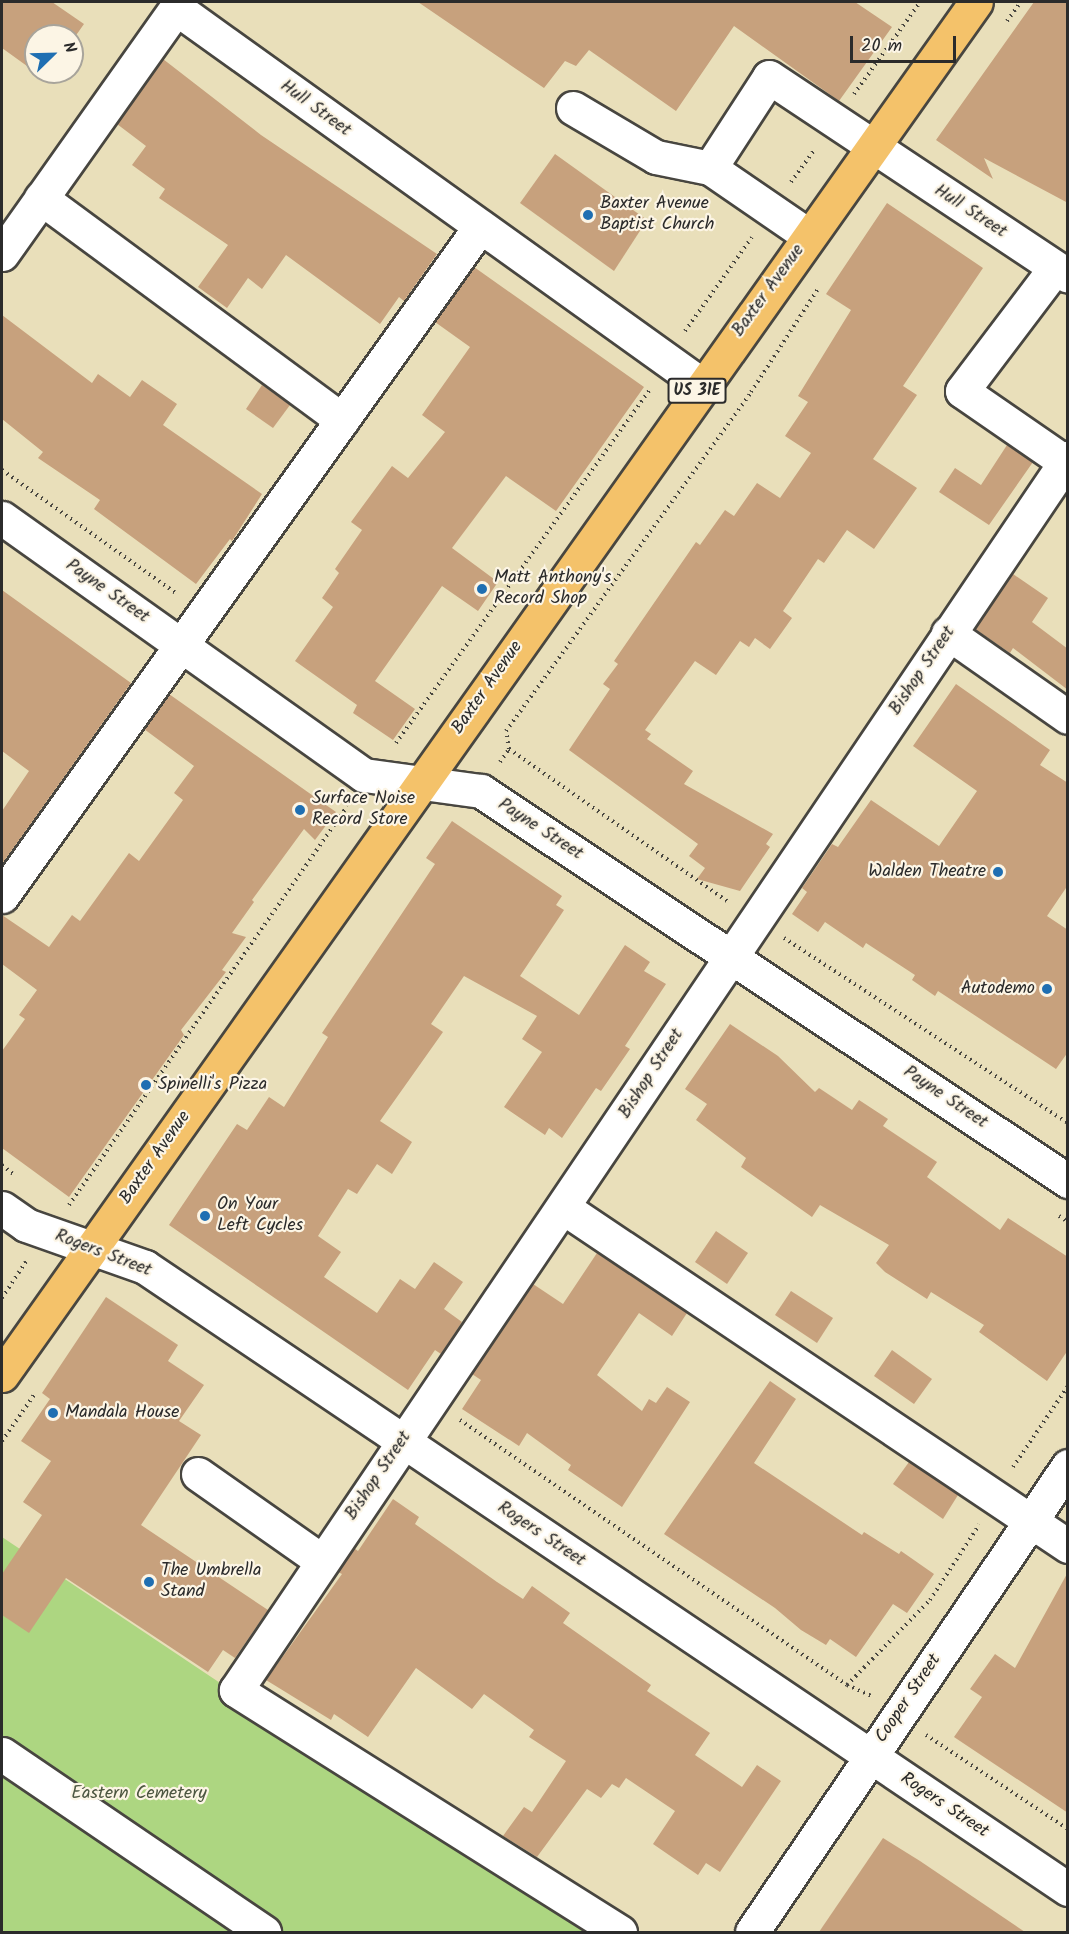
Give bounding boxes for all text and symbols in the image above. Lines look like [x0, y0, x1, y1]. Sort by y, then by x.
north arrow [24, 24, 84, 84]
scale bar [853, 24, 960, 62]
text: 20 m [861, 32, 902, 61]
text: N [56, 38, 83, 57]
street label: Hull Street [275, 76, 355, 142]
street label: Hull Street [930, 181, 1010, 243]
place label: Baxter Avenue Baptist Church [600, 194, 714, 236]
marker: Baxter Avenue Baptist Church [581, 208, 595, 222]
street label: Baxter Avenue [728, 241, 810, 341]
road number: US 31E [667, 378, 727, 404]
street label: Payne Street [61, 555, 153, 629]
place label: Matt Anthony's Record Shop [494, 568, 611, 610]
marker: Matt Anthony's Record Shop [475, 582, 489, 596]
street label: Bishop Street [885, 622, 961, 720]
street label: Baxter Avenue [448, 637, 528, 739]
place label: Surface Noise Record Store [312, 789, 415, 832]
street label: Payne Street [493, 794, 587, 866]
marker: Surface Noise Record Store [293, 803, 307, 817]
place label: Walden Theatre [868, 861, 986, 883]
marker: Walden Theatre [991, 865, 1005, 879]
place label: Autodemo [961, 978, 1035, 1000]
marker: Autodemo [1040, 982, 1054, 996]
street label: Bishop Street [615, 1025, 689, 1123]
street label: Payne Street [899, 1062, 991, 1134]
place label: Spinelli's Pizza [158, 1074, 267, 1096]
marker: Spinelli's Pizza [139, 1078, 153, 1092]
street label: Baxter Avenue [116, 1107, 196, 1209]
place label: On Your Left Cycles [217, 1195, 303, 1238]
marker: On Your Left Cycles [198, 1209, 212, 1223]
street label: Rogers Street [52, 1226, 154, 1282]
place label: Mandala House [65, 1402, 179, 1424]
marker: Mandala House [46, 1406, 60, 1420]
street label: Bishop Street [341, 1427, 417, 1525]
street label: Rogers Street [493, 1498, 589, 1572]
place label: The Umbrella Stand [161, 1561, 261, 1604]
marker: The Umbrella Stand [142, 1575, 156, 1589]
street label: Cooper Street [871, 1650, 947, 1748]
street label: Rogers Street [896, 1769, 992, 1843]
park label: Eastern Cemetery [71, 1783, 207, 1805]

